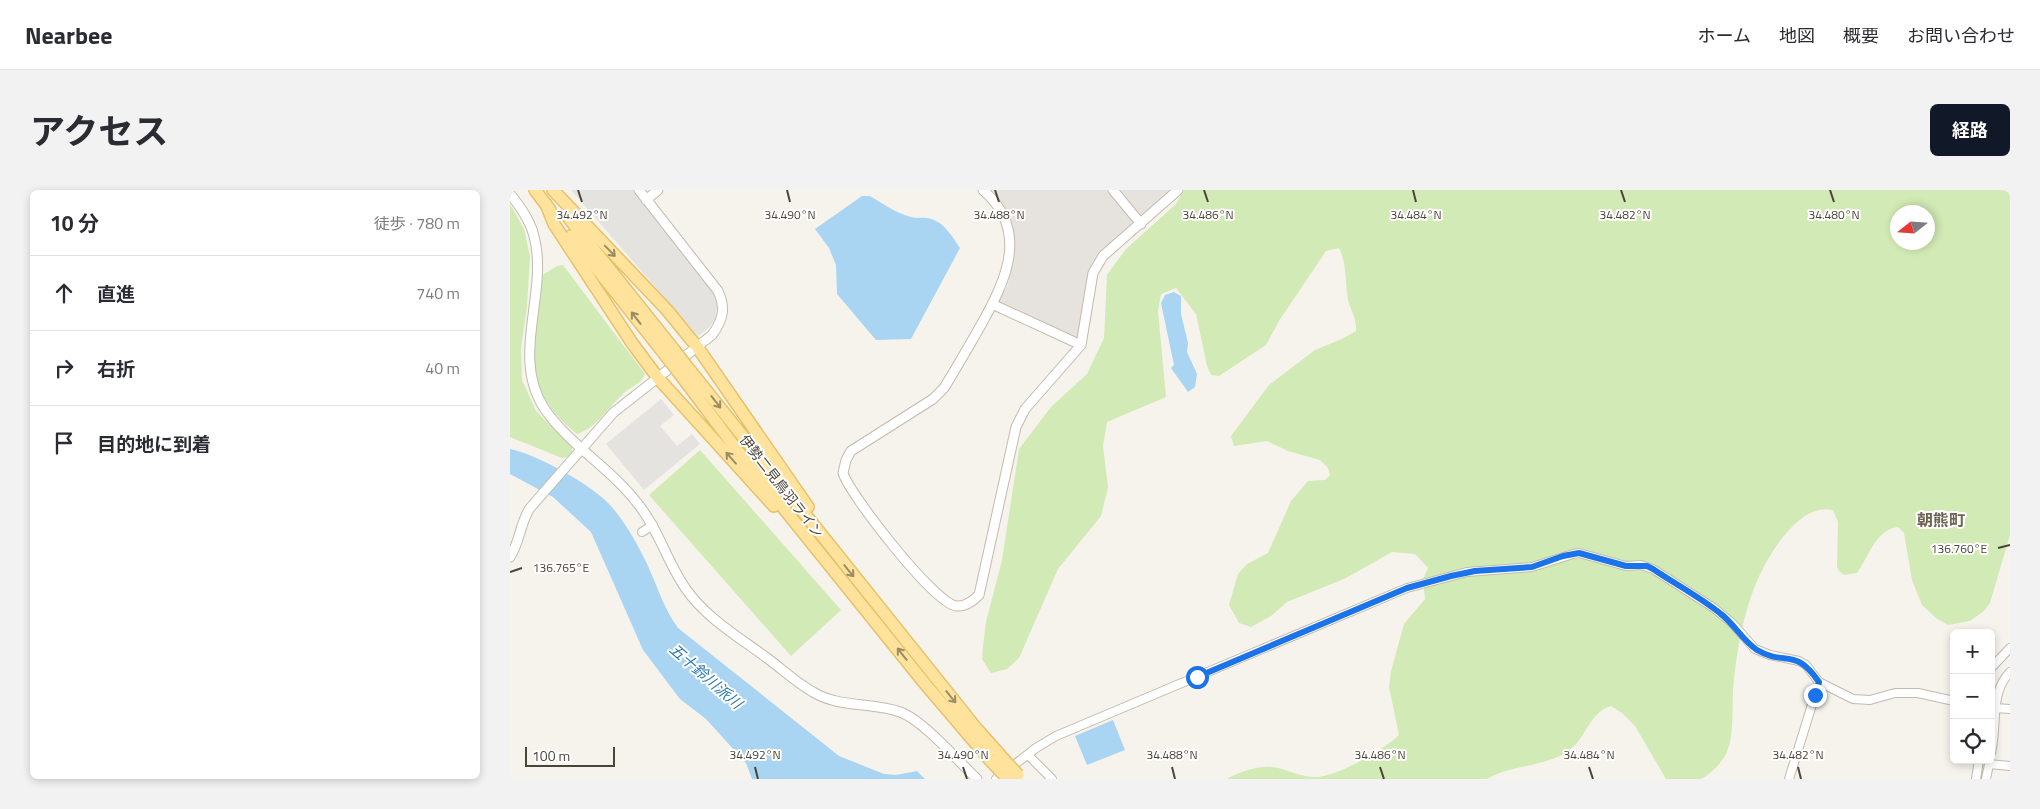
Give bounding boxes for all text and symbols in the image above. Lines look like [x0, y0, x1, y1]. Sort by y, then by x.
text: Nearbee [25, 17, 112, 53]
text: ホーム [1698, 22, 1751, 49]
text: 地図 [1779, 22, 1815, 49]
text: 概要 [1843, 22, 1879, 49]
text: お問い合わせ [1907, 22, 2015, 49]
text: アクセス [30, 104, 168, 158]
button: 経路 [1930, 104, 2010, 156]
text: 34.492°N [556, 205, 608, 224]
text: 34.490°N [764, 205, 816, 224]
text: 34.488°N [973, 205, 1025, 224]
text: 34.486°N [1182, 205, 1234, 224]
text: 34.484°N [1390, 205, 1442, 224]
text: 34.482°N [1599, 205, 1651, 224]
text: 34.480°N [1808, 205, 1860, 224]
north arrow [1890, 205, 1935, 250]
text: 10 分 [50, 207, 99, 239]
text: 徒歩 · 780 m [374, 211, 460, 235]
one-way arrow [604, 245, 616, 258]
icon: ahead [50, 279, 78, 307]
text: 直進 [97, 279, 135, 308]
text: 740 m [416, 281, 460, 305]
one-way arrow [630, 312, 641, 325]
icon: right [50, 354, 78, 382]
text: 右折 [97, 354, 135, 383]
text: 40 m [425, 356, 460, 380]
one-way arrow [710, 395, 721, 408]
icon: arrive [50, 429, 78, 457]
text: 目的地に到着 [97, 429, 211, 458]
street label: 伊勢二見鳥羽ライン [735, 430, 829, 542]
one-way arrow [726, 452, 737, 465]
district label: 朝熊町 [1917, 508, 1965, 532]
text: 136.760°E [1931, 539, 1987, 558]
text: 136.765°E [533, 558, 589, 577]
one-way arrow [844, 564, 855, 577]
map controls [1950, 629, 1995, 764]
button: + [1950, 629, 1995, 674]
water label: 五十鈴川派川 [664, 638, 749, 716]
one-way arrow [896, 648, 907, 661]
route start [1186, 666, 1209, 689]
button: − [1950, 674, 1995, 719]
route end [1804, 684, 1827, 707]
one-way arrow [946, 690, 956, 704]
button: locate [1950, 719, 1995, 764]
scale bar [525, 744, 615, 767]
text: 100 m [532, 745, 570, 766]
text: 34.492°N [729, 745, 781, 764]
text: 34.490°N [937, 745, 989, 764]
text: 34.488°N [1146, 745, 1198, 764]
text: 34.486°N [1354, 745, 1406, 764]
text: 34.484°N [1563, 745, 1615, 764]
text: 34.482°N [1772, 745, 1824, 764]

